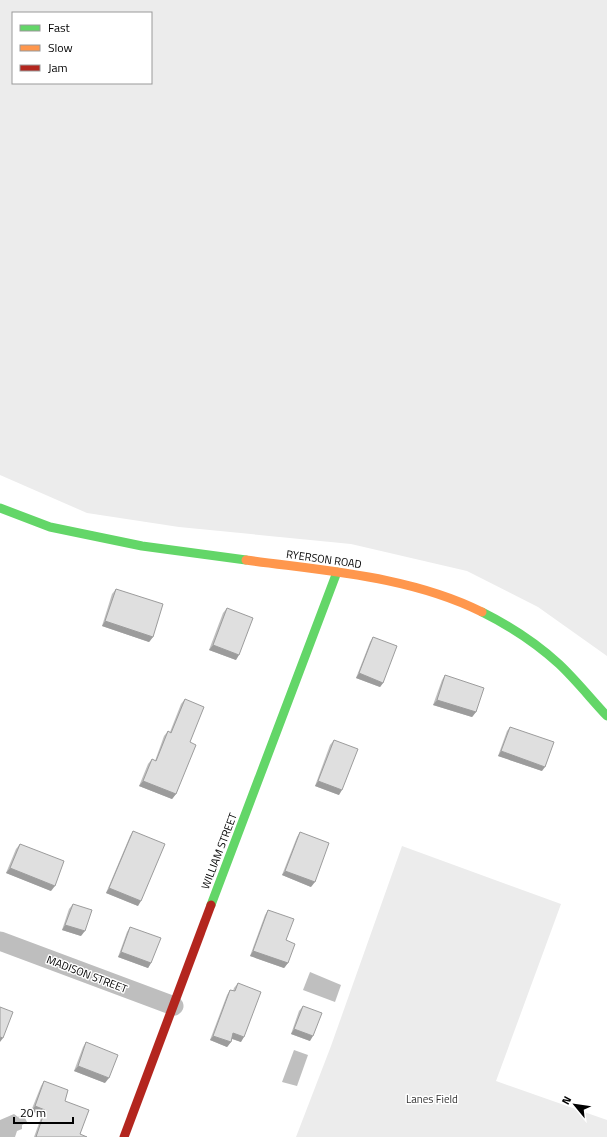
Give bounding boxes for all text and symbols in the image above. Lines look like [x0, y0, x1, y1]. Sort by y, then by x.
legend [12, 12, 152, 84]
text: Fast [48, 18, 71, 37]
text: Slow [48, 38, 73, 57]
text: Jam [48, 58, 68, 77]
street label: RYERSON ROAD [285, 546, 363, 572]
street label: WILLIAM STREET [197, 810, 241, 891]
street label: MADISON STREET [44, 951, 130, 997]
north arrow [555, 1085, 595, 1125]
park label: Lanes Field [406, 1091, 458, 1107]
text: N [557, 1093, 575, 1107]
scale bar [14, 1099, 73, 1125]
text: 20 m [20, 1103, 46, 1122]

